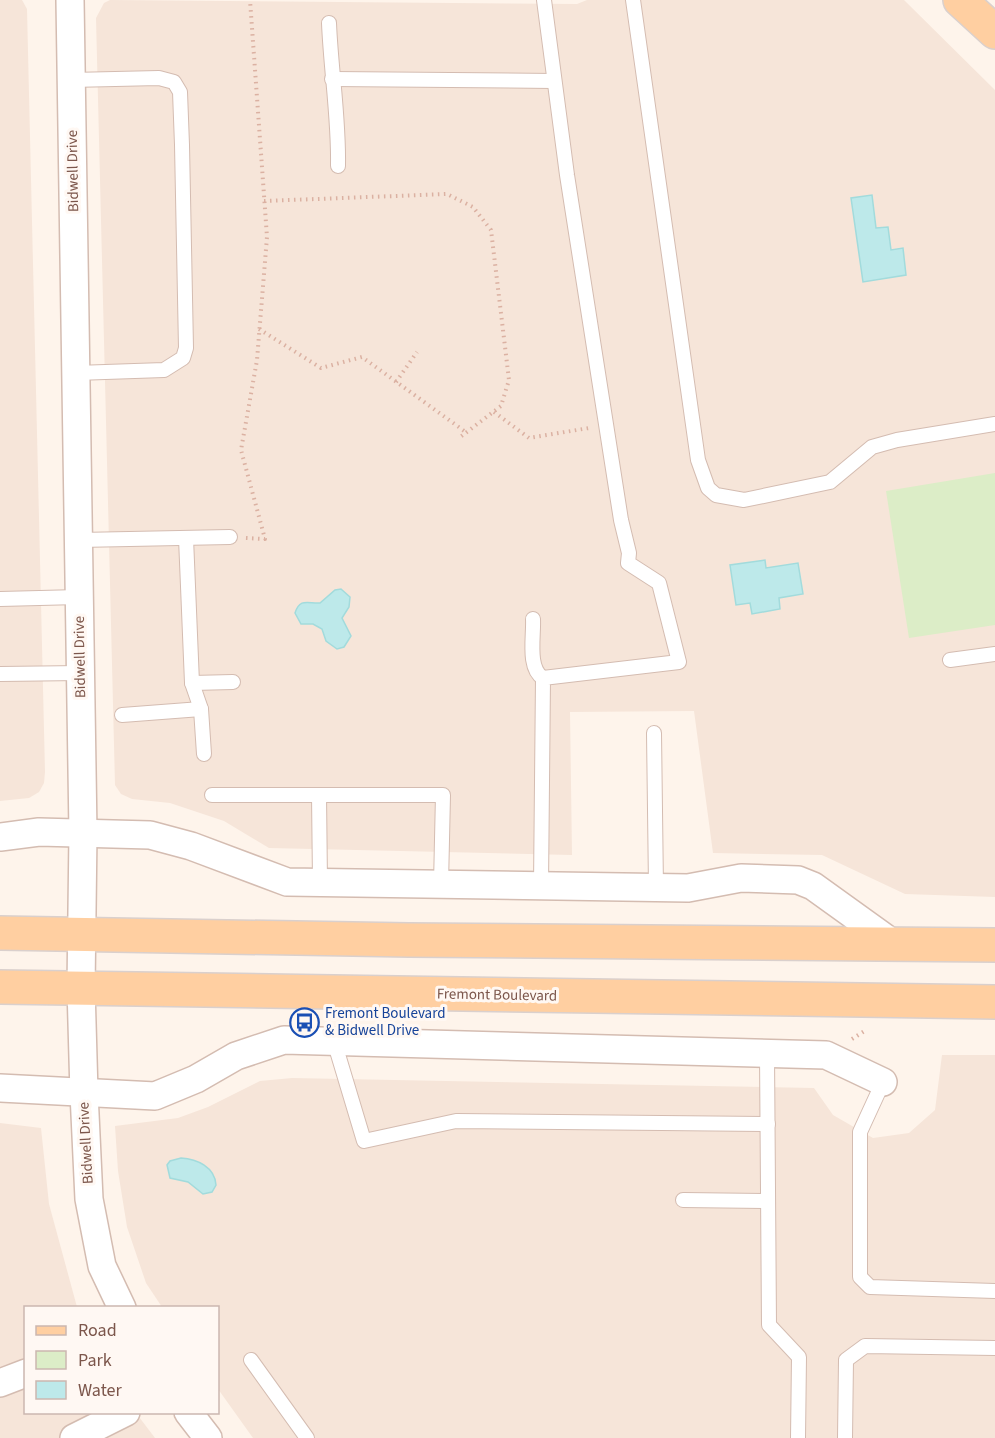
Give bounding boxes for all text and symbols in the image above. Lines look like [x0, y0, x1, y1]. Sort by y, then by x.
street label: Bidwell Drive [62, 130, 84, 212]
street label: Bidwell Drive [69, 616, 91, 698]
street label: Fremont Boulevard [437, 983, 557, 1007]
place label: Fremont Boulevard & Bidwell Drive [325, 1003, 446, 1041]
bus stop icon: Fremont Boulevard & Bidwell Drive [288, 1006, 320, 1038]
street label: Bidwell Drive [73, 1101, 99, 1185]
legend [24, 1306, 219, 1414]
text: Road [78, 1318, 117, 1343]
text: Park [78, 1348, 112, 1373]
text: Water [78, 1378, 122, 1403]

